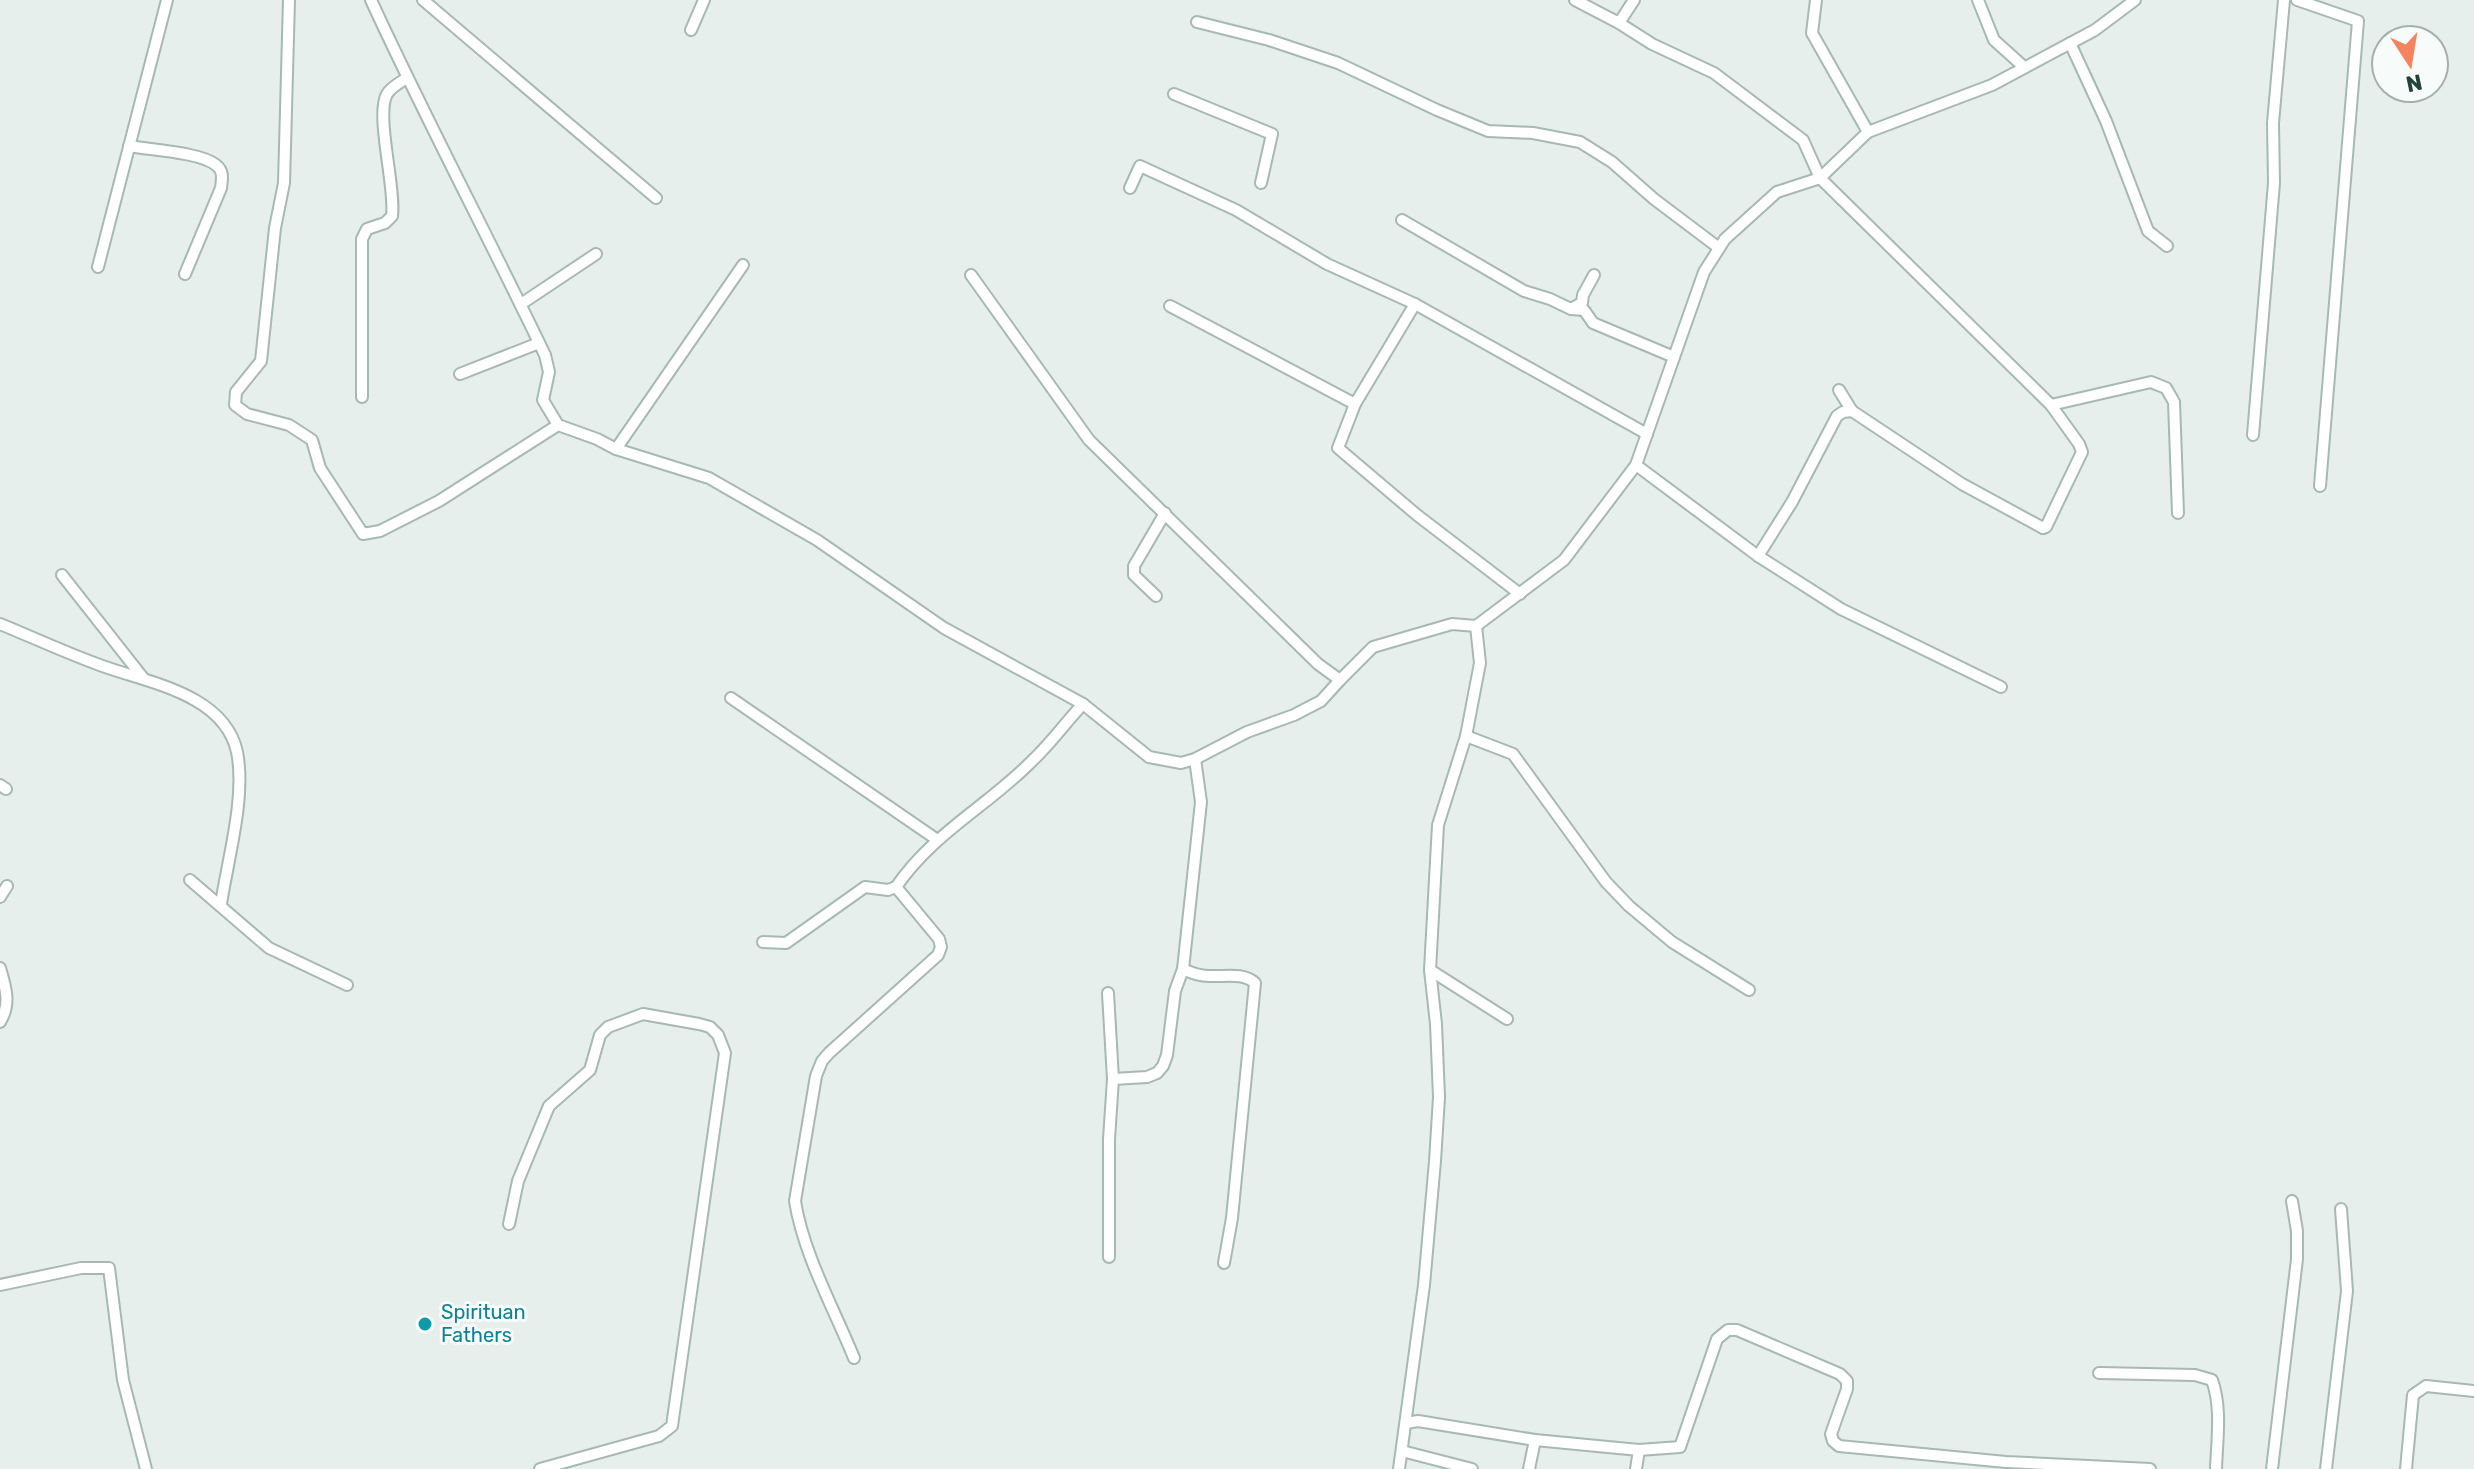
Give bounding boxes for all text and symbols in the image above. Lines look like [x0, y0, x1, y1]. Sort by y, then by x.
north arrow [2370, 24, 2450, 104]
text: N [2404, 68, 2425, 98]
place label: Spirituan Fathers [441, 1300, 526, 1347]
marker: Spirituan Fathers [416, 1315, 434, 1333]

